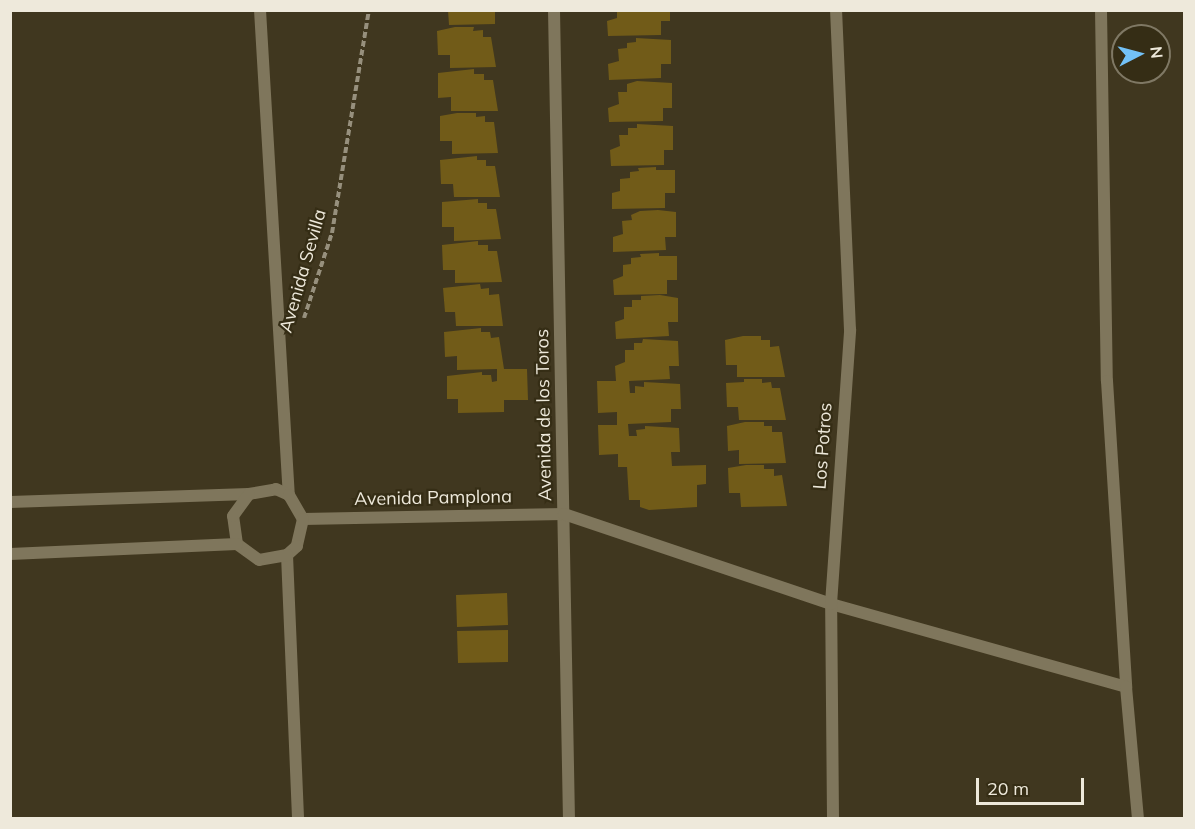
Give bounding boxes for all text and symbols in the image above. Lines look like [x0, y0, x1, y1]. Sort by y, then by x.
north arrow [1111, 24, 1171, 84]
text: N [1146, 45, 1167, 59]
street label: Avenida Sevilla [275, 207, 331, 335]
street label: Avenida de los Toros [532, 329, 556, 501]
street label: Los Potros [809, 402, 837, 490]
street label: Avenida Pamplona [354, 486, 512, 510]
scale bar [979, 766, 1087, 804]
text: 20 m [987, 777, 1029, 800]

